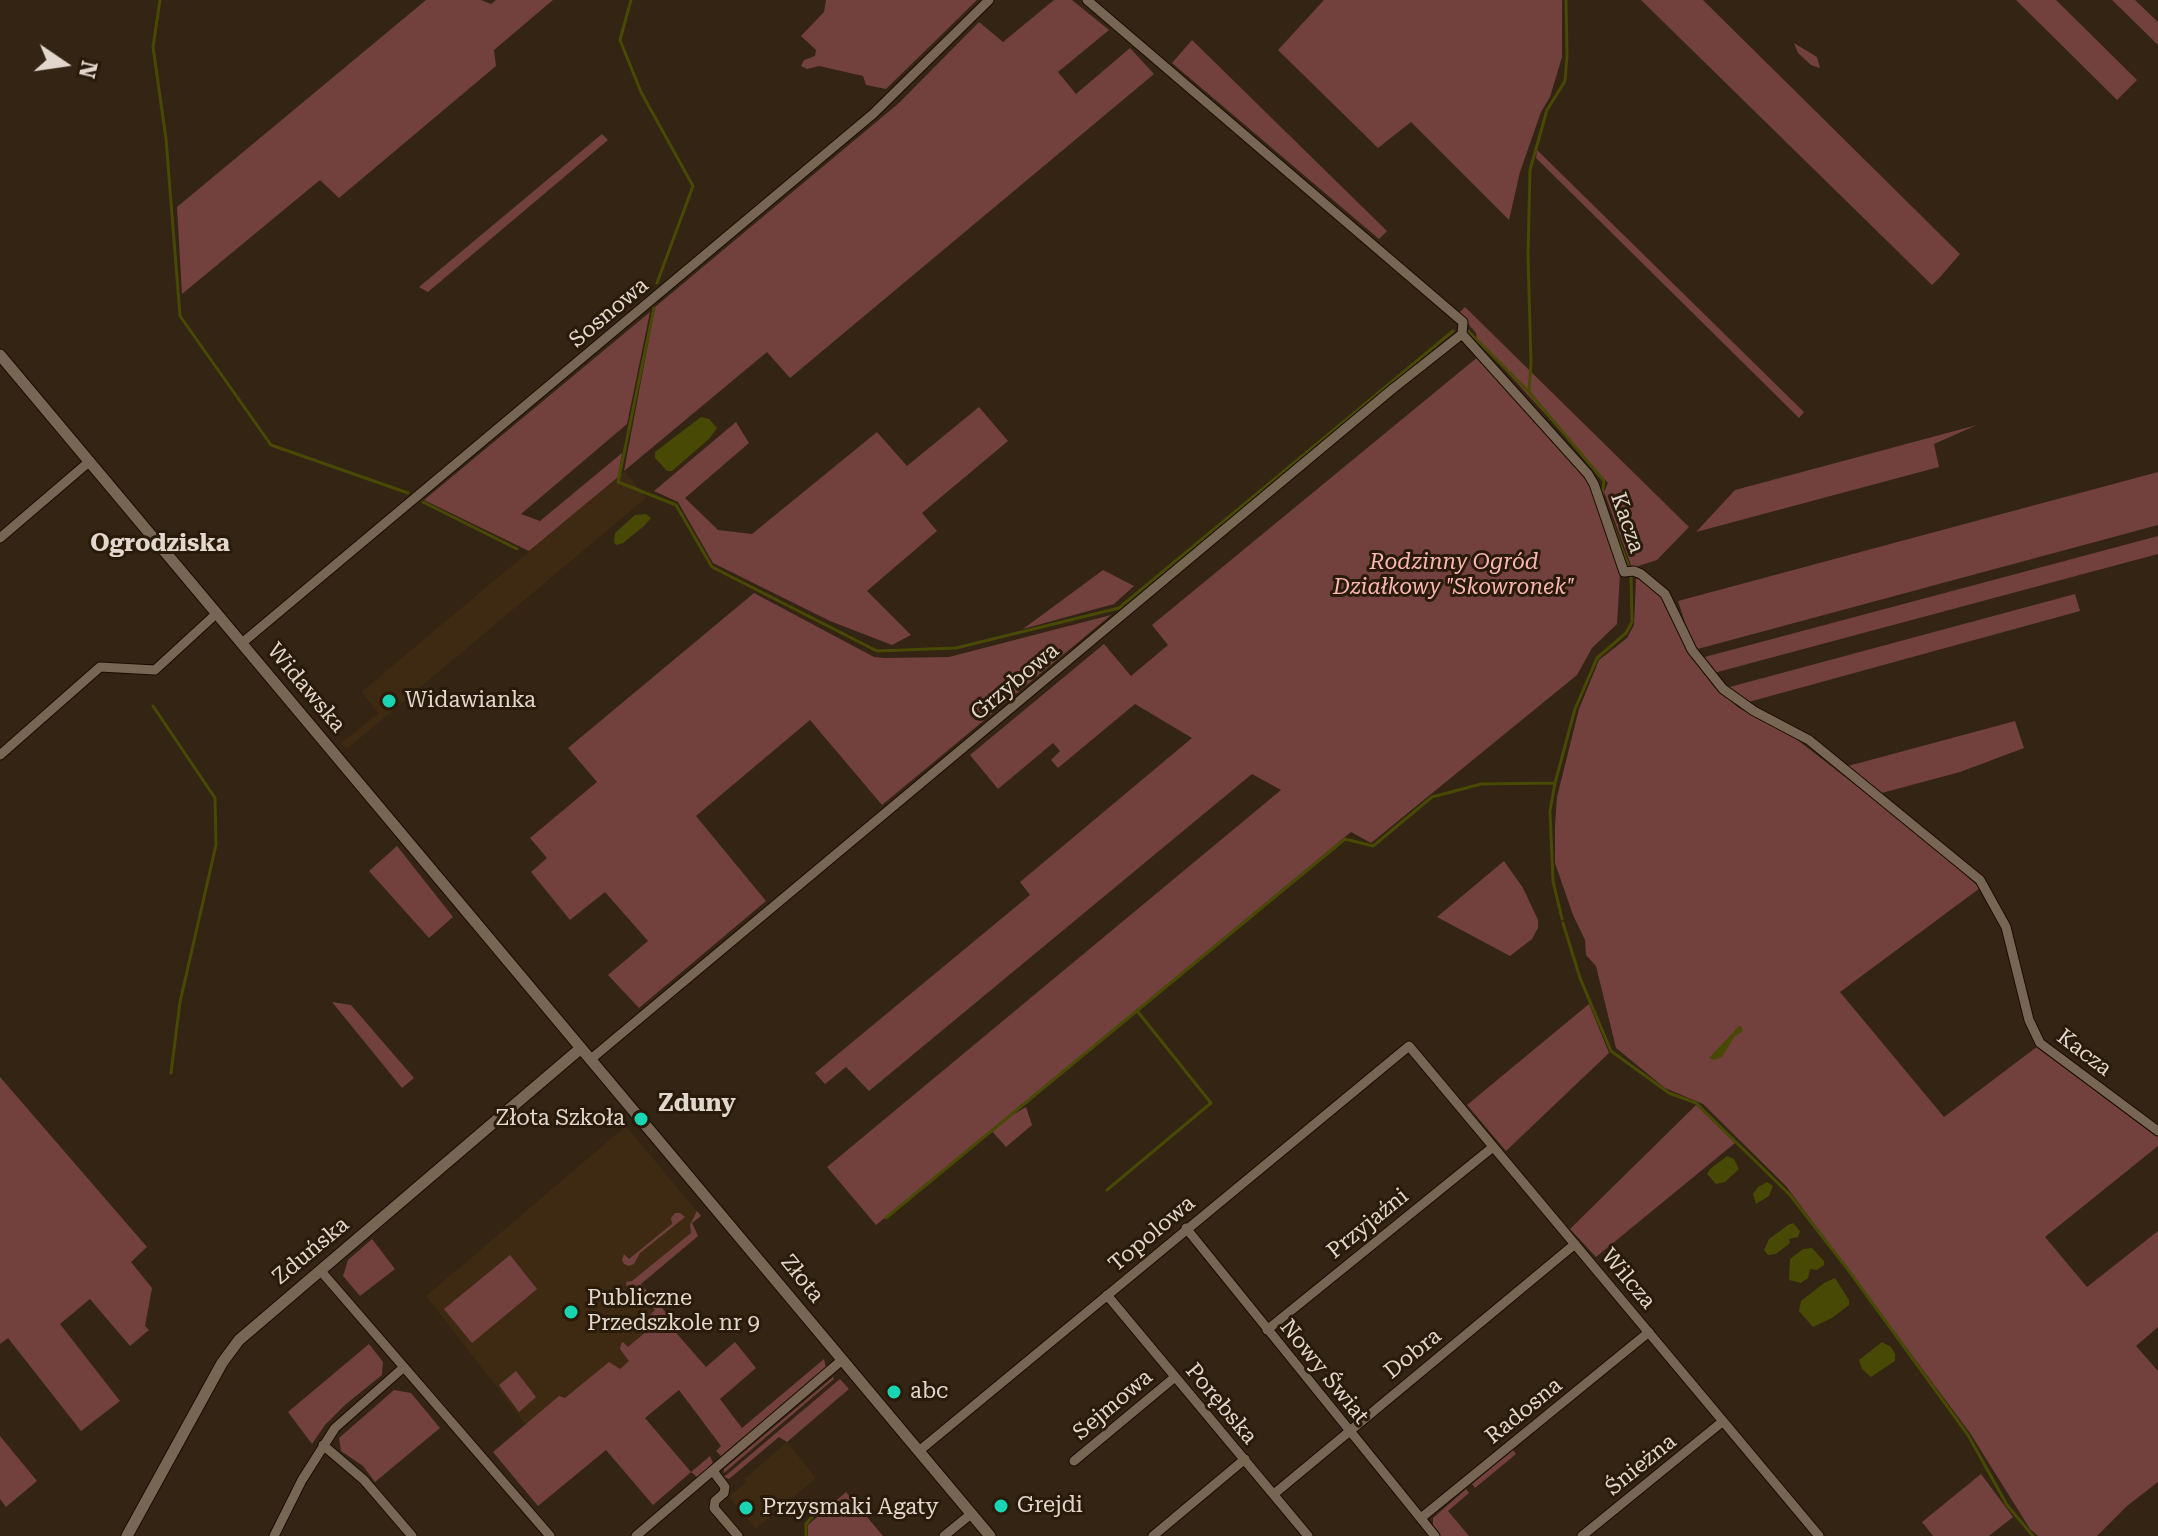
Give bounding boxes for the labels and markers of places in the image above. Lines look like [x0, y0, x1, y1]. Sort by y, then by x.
place label: Widawianka [405, 688, 536, 714]
marker: Widawianka [380, 692, 398, 710]
place label: Złota Szkoła [496, 1106, 625, 1132]
marker: Złota Szkoła [632, 1110, 650, 1128]
place label: Publiczne Przedszkole nr 9 [587, 1286, 760, 1338]
marker: Publiczne Przedszkole nr 9 [562, 1303, 580, 1321]
place label: abc [910, 1379, 948, 1405]
marker: abc [885, 1383, 903, 1401]
place label: Grejdi [1017, 1493, 1083, 1519]
place label: Przysmaki Agaty [762, 1495, 938, 1521]
marker: Grejdi [992, 1497, 1010, 1515]
marker: Przysmaki Agaty [737, 1499, 755, 1517]

